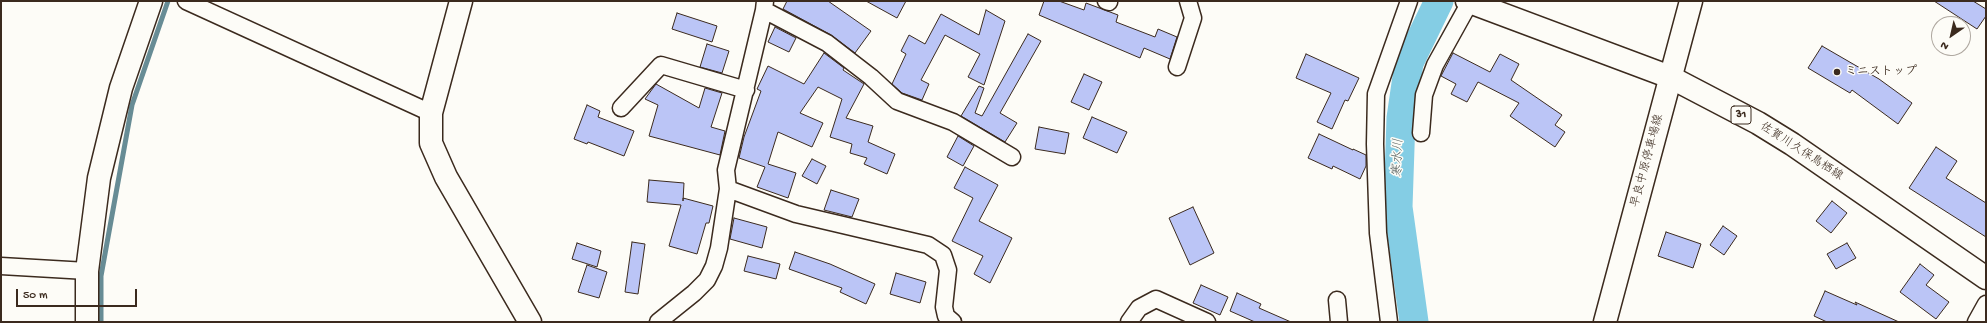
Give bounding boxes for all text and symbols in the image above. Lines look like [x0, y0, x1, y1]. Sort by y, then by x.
north arrow [1931, 16, 1971, 56]
text: N [1939, 38, 1951, 52]
place label: ミニストップ [1845, 65, 1917, 79]
marker: ミニストップ [1832, 67, 1842, 77]
road number: 31 [1731, 106, 1751, 124]
street label: 早良中原停車場線 [1629, 113, 1667, 209]
street label: 佐賀川久保鳥栖線 [1757, 120, 1845, 184]
water label: 寒水川 [1391, 138, 1407, 178]
scale bar [18, 281, 139, 307]
text: 50 m [23, 289, 48, 303]

